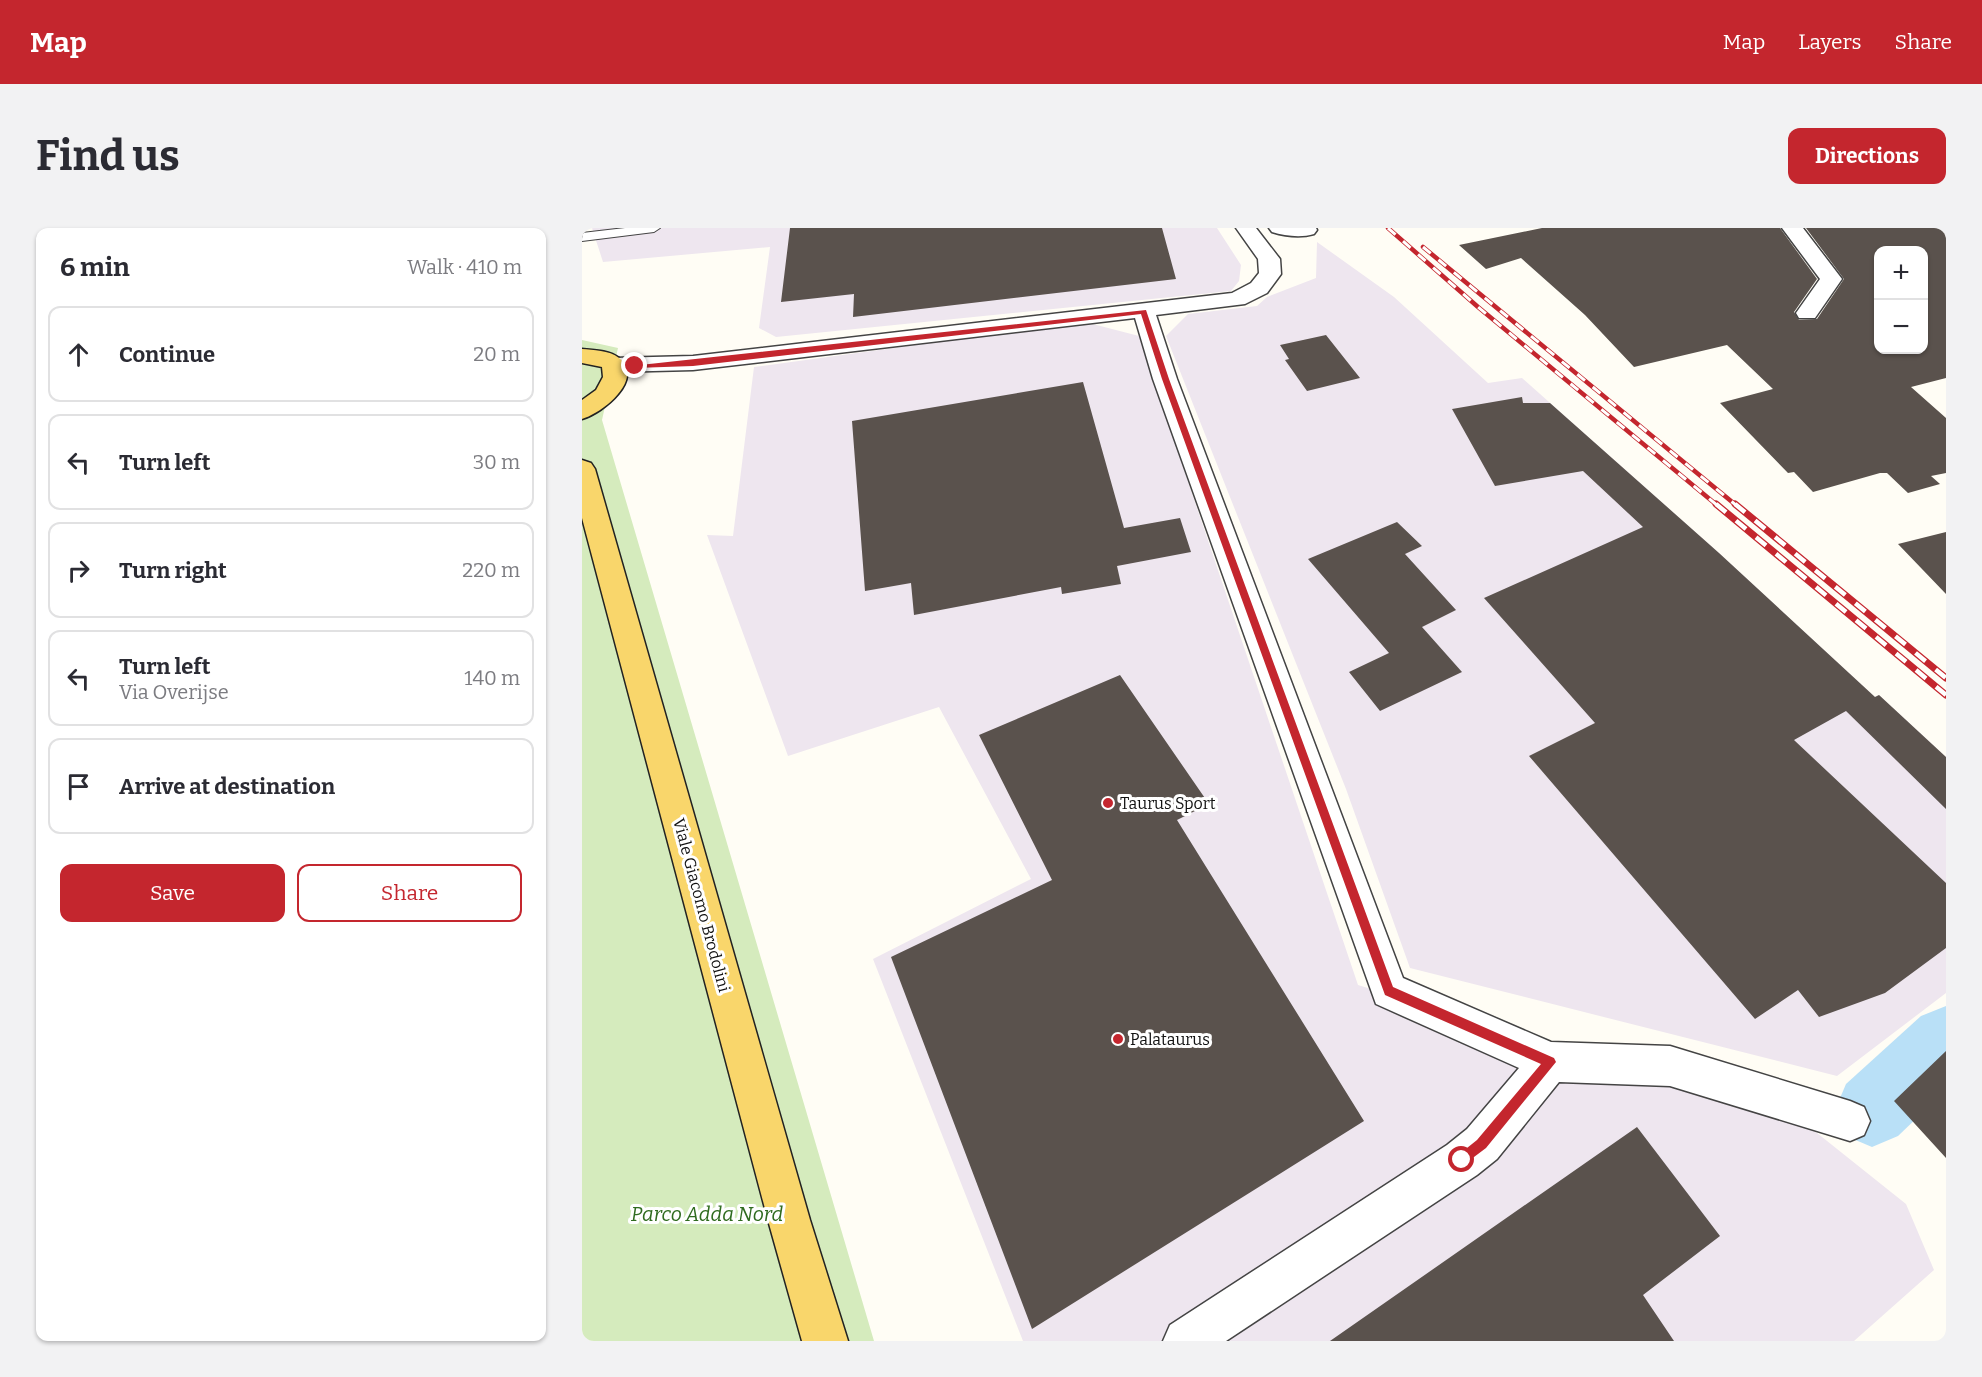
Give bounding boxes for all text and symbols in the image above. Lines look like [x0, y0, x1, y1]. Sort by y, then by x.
text: Map [30, 26, 87, 59]
text: Map [1723, 29, 1765, 55]
text: Layers [1798, 29, 1862, 55]
text: Share [1895, 29, 1952, 55]
button: Directions [1788, 128, 1946, 184]
text: Find us [36, 131, 180, 181]
map controls [1874, 246, 1928, 354]
button: + [1874, 246, 1928, 300]
text: 6 min [60, 252, 130, 283]
text: Walk · 410 m [407, 255, 522, 279]
button: − [1874, 300, 1928, 354]
icon: ahead [62, 338, 95, 371]
text: Continue [119, 341, 215, 368]
text: 20 m [473, 342, 520, 366]
route end [621, 352, 647, 378]
icon: left [62, 446, 95, 479]
text: Turn left [119, 449, 211, 476]
text: 30 m [473, 450, 520, 474]
icon: right [62, 554, 95, 587]
text: Turn right [119, 557, 227, 584]
text: 220 m [462, 558, 520, 582]
text: Turn left [119, 653, 211, 680]
icon: left [62, 662, 95, 695]
text: 140 m [464, 666, 520, 690]
text: Via Overijse [119, 680, 229, 704]
icon: arrive [62, 770, 95, 803]
text: Arrive at destination [119, 773, 335, 800]
place label: Taurus Sport [1120, 794, 1216, 813]
marker: Taurus Sport [1101, 796, 1115, 810]
street label: Viale Giacomo Brodolini [669, 816, 734, 994]
button: Save [60, 864, 285, 922]
button: Share [297, 864, 522, 922]
place label: Palataurus [1130, 1030, 1210, 1049]
marker: Palataurus [1111, 1032, 1125, 1046]
route start [1448, 1146, 1474, 1172]
park label: Parco Adda Nord [631, 1202, 784, 1226]

